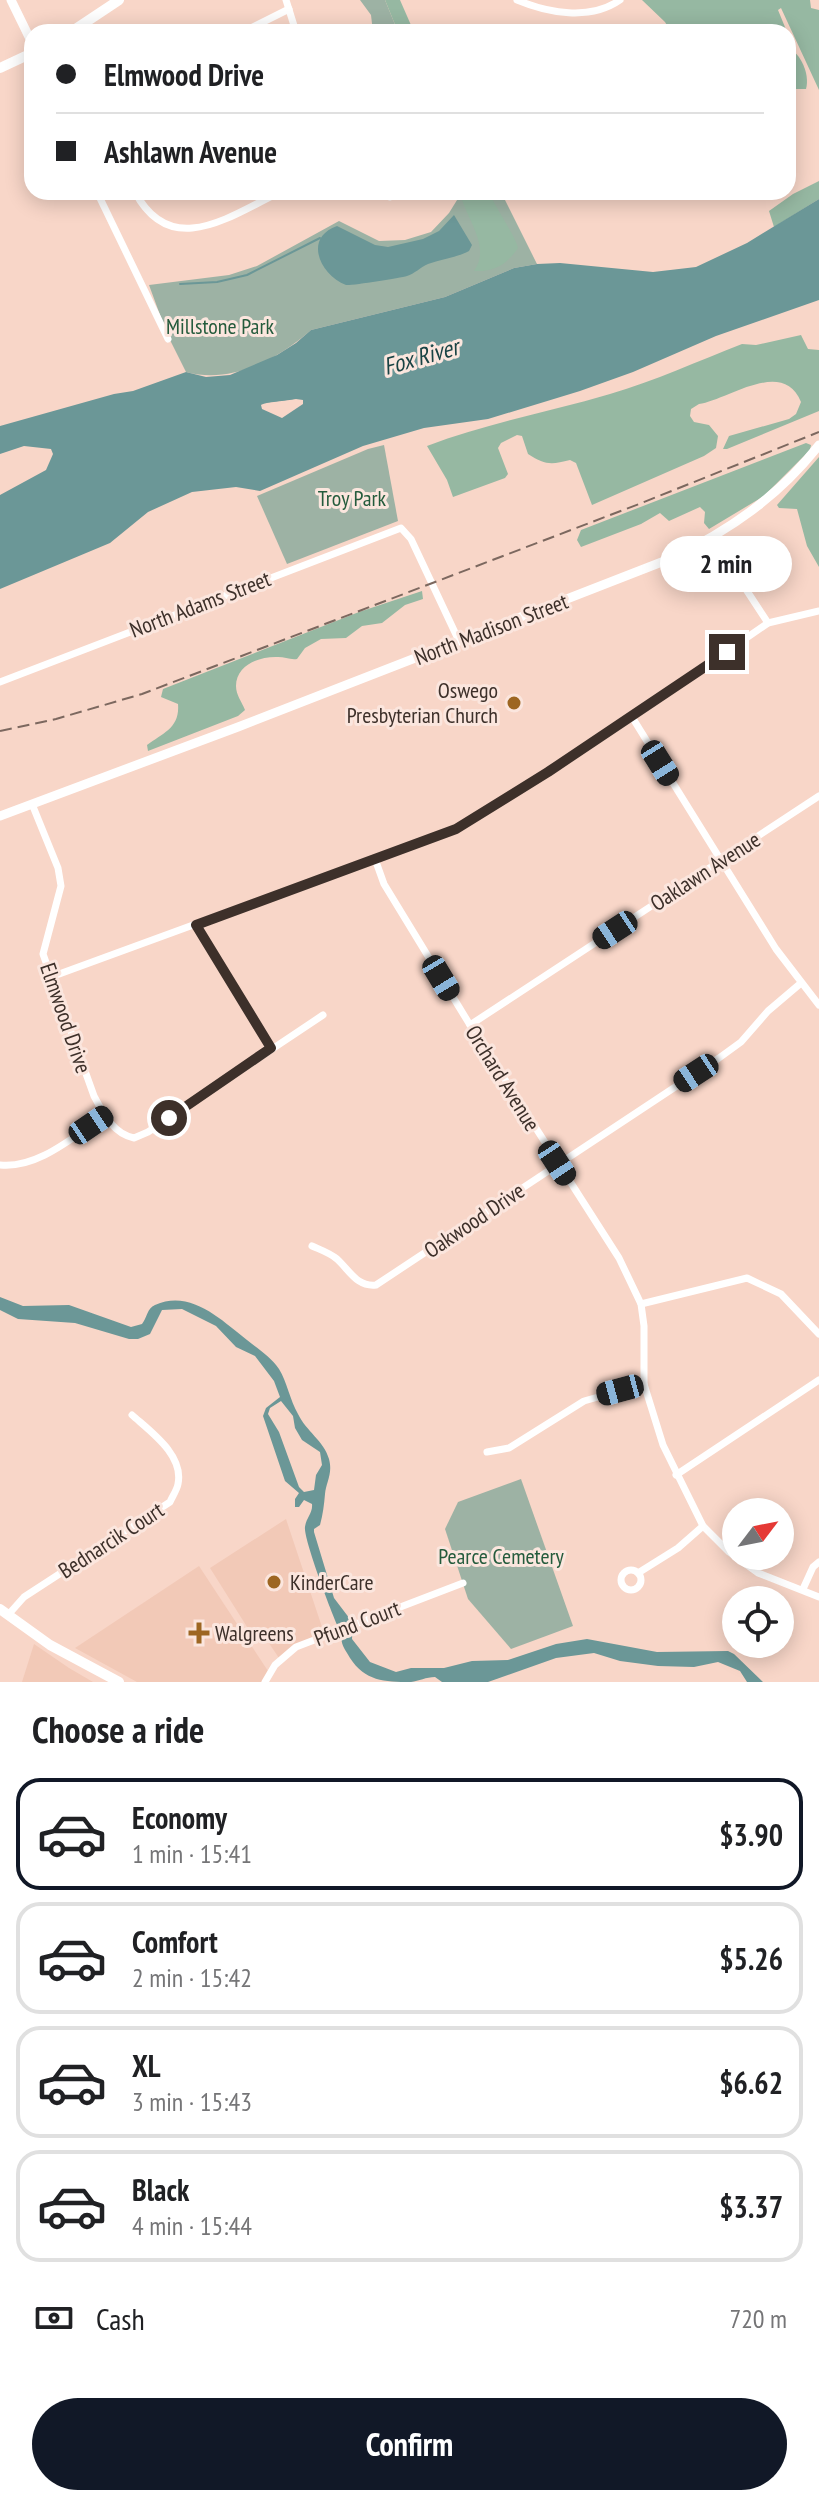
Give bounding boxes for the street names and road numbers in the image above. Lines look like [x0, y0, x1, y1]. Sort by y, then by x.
street label: North Adams Street [126, 564, 274, 644]
street label: North Madison Street [410, 587, 572, 671]
street label: Oaklawn Avenue [645, 825, 765, 917]
street label: Elmwood Drive [34, 959, 98, 1077]
street label: Orchard Avenue [459, 1020, 547, 1136]
street label: Oakwood Drive [418, 1176, 530, 1264]
street label: Bednarcik Court [53, 1496, 169, 1584]
street label: Pfund Court [310, 1594, 404, 1652]

